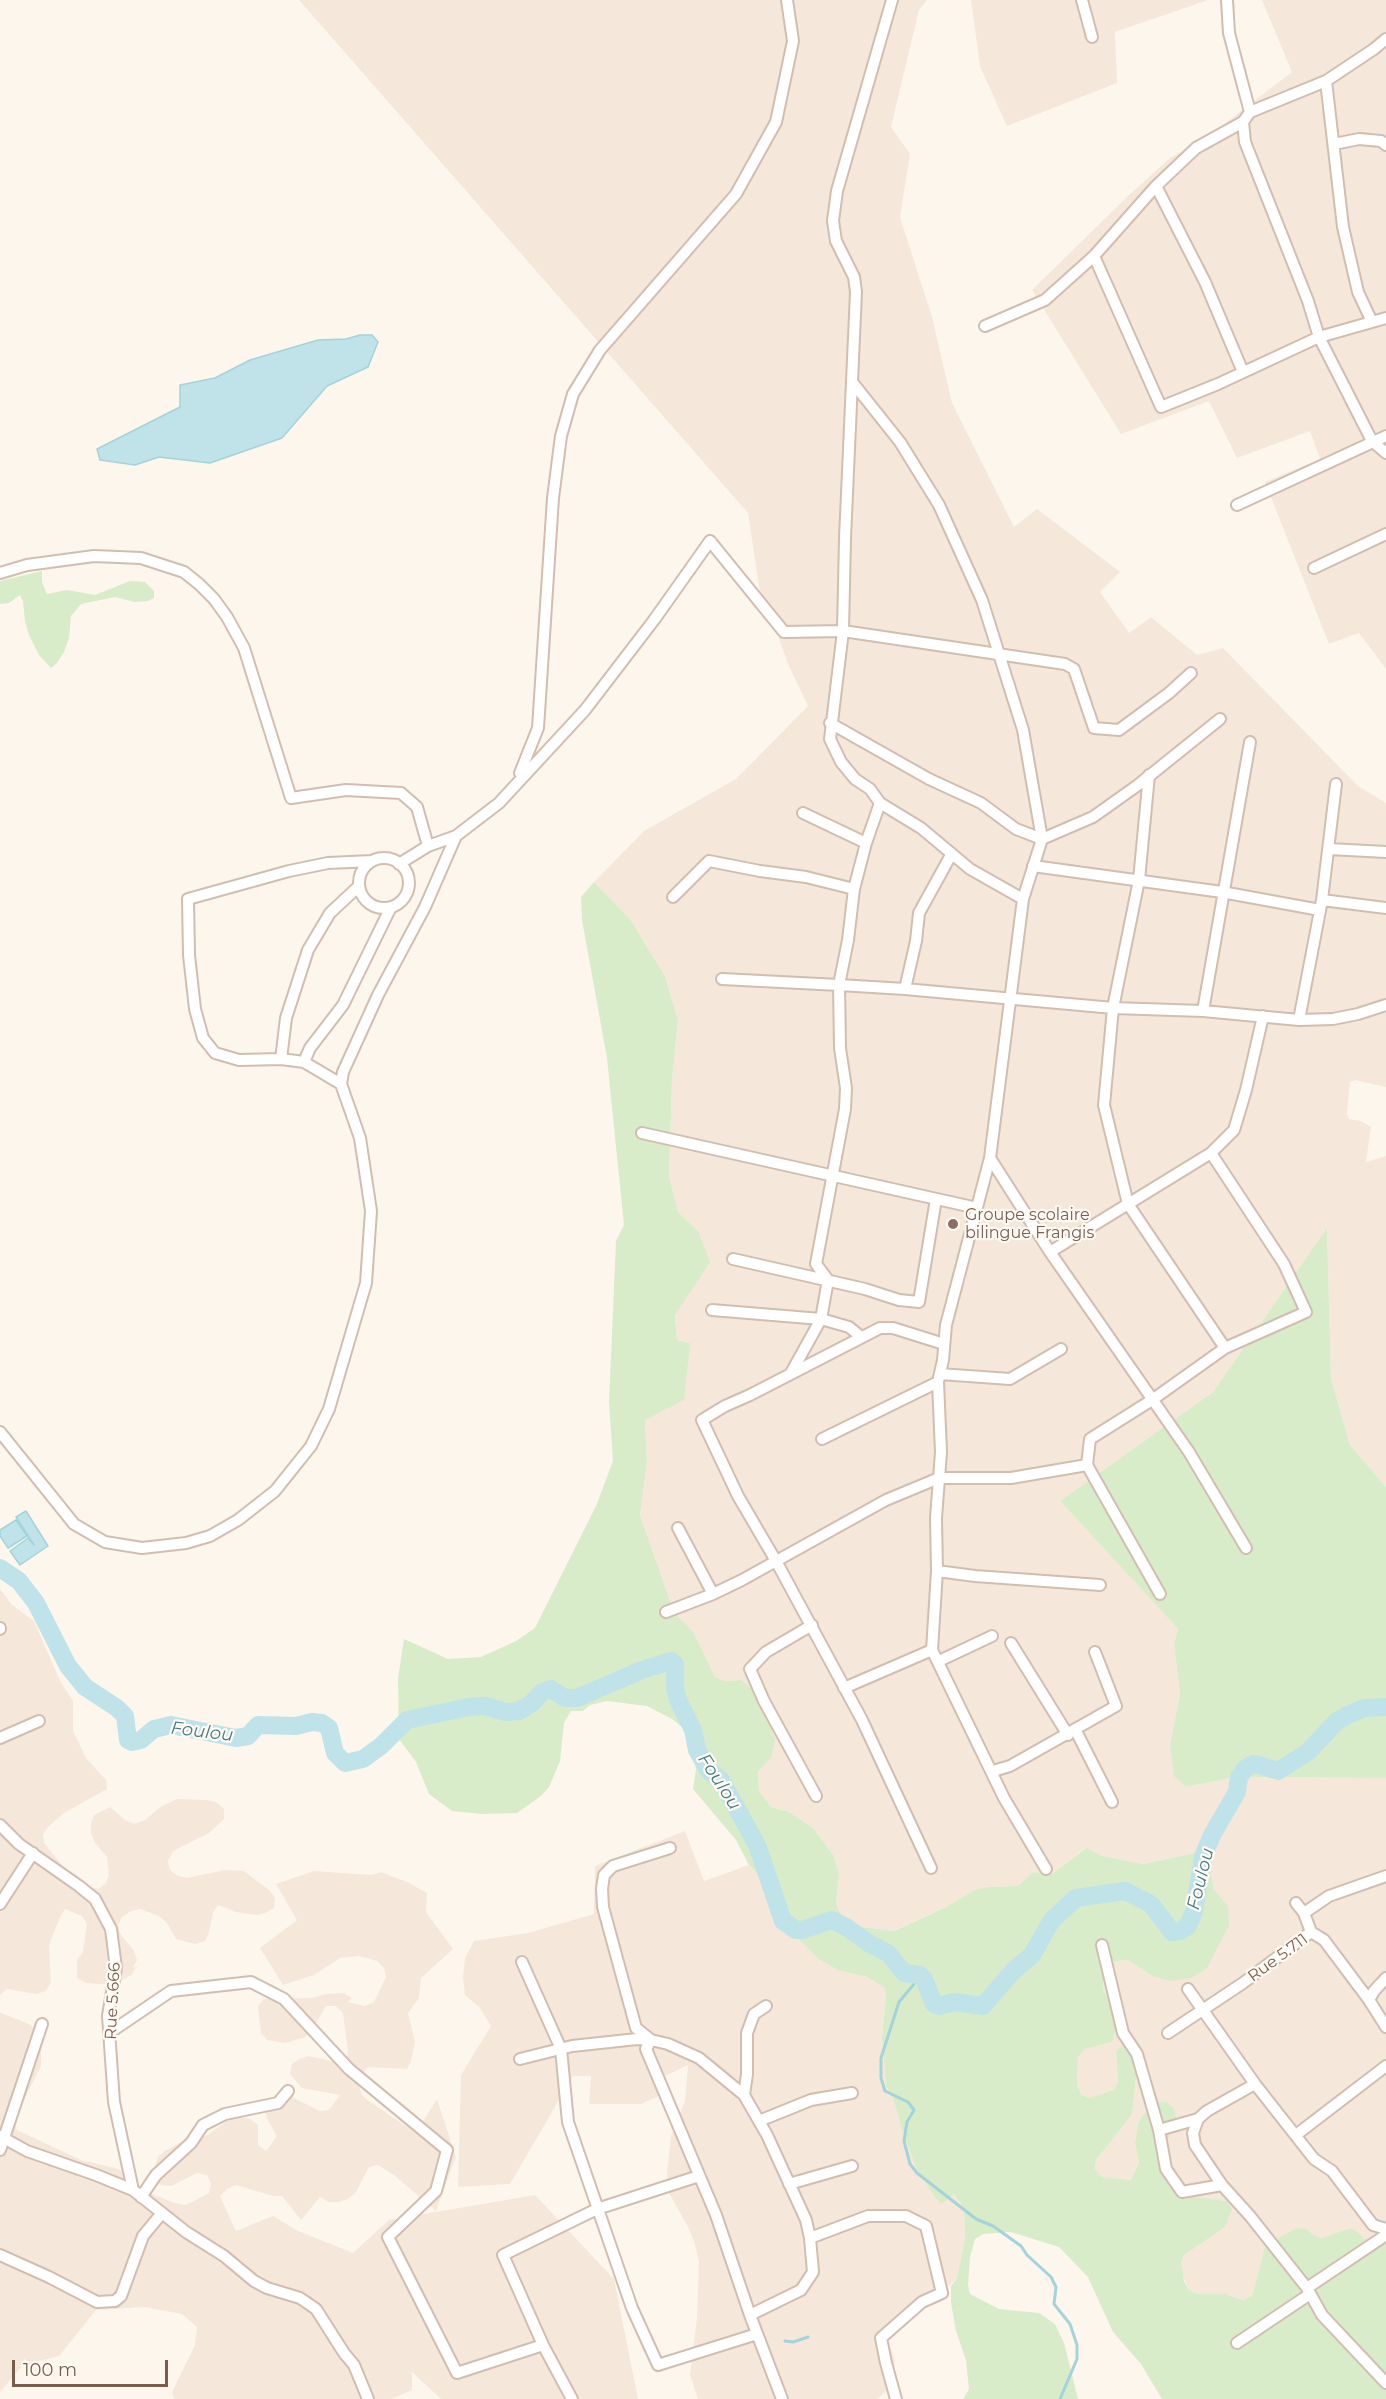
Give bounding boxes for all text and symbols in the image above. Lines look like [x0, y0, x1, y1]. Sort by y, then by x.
place label: Groupe scolaire bilingue Frangis [965, 1205, 1094, 1243]
marker: Groupe scolaire bilingue Frangis [946, 1217, 960, 1231]
water label: Foulou [170, 1717, 234, 1747]
water label: Foulou [693, 1750, 745, 1814]
water label: Foulou [1183, 1846, 1219, 1912]
street label: Rue 5.711 [1244, 1930, 1312, 1986]
street label: Rue 5.666 [101, 1962, 125, 2040]
scale bar [15, 2348, 171, 2386]
text: 100 m [23, 2359, 77, 2381]

